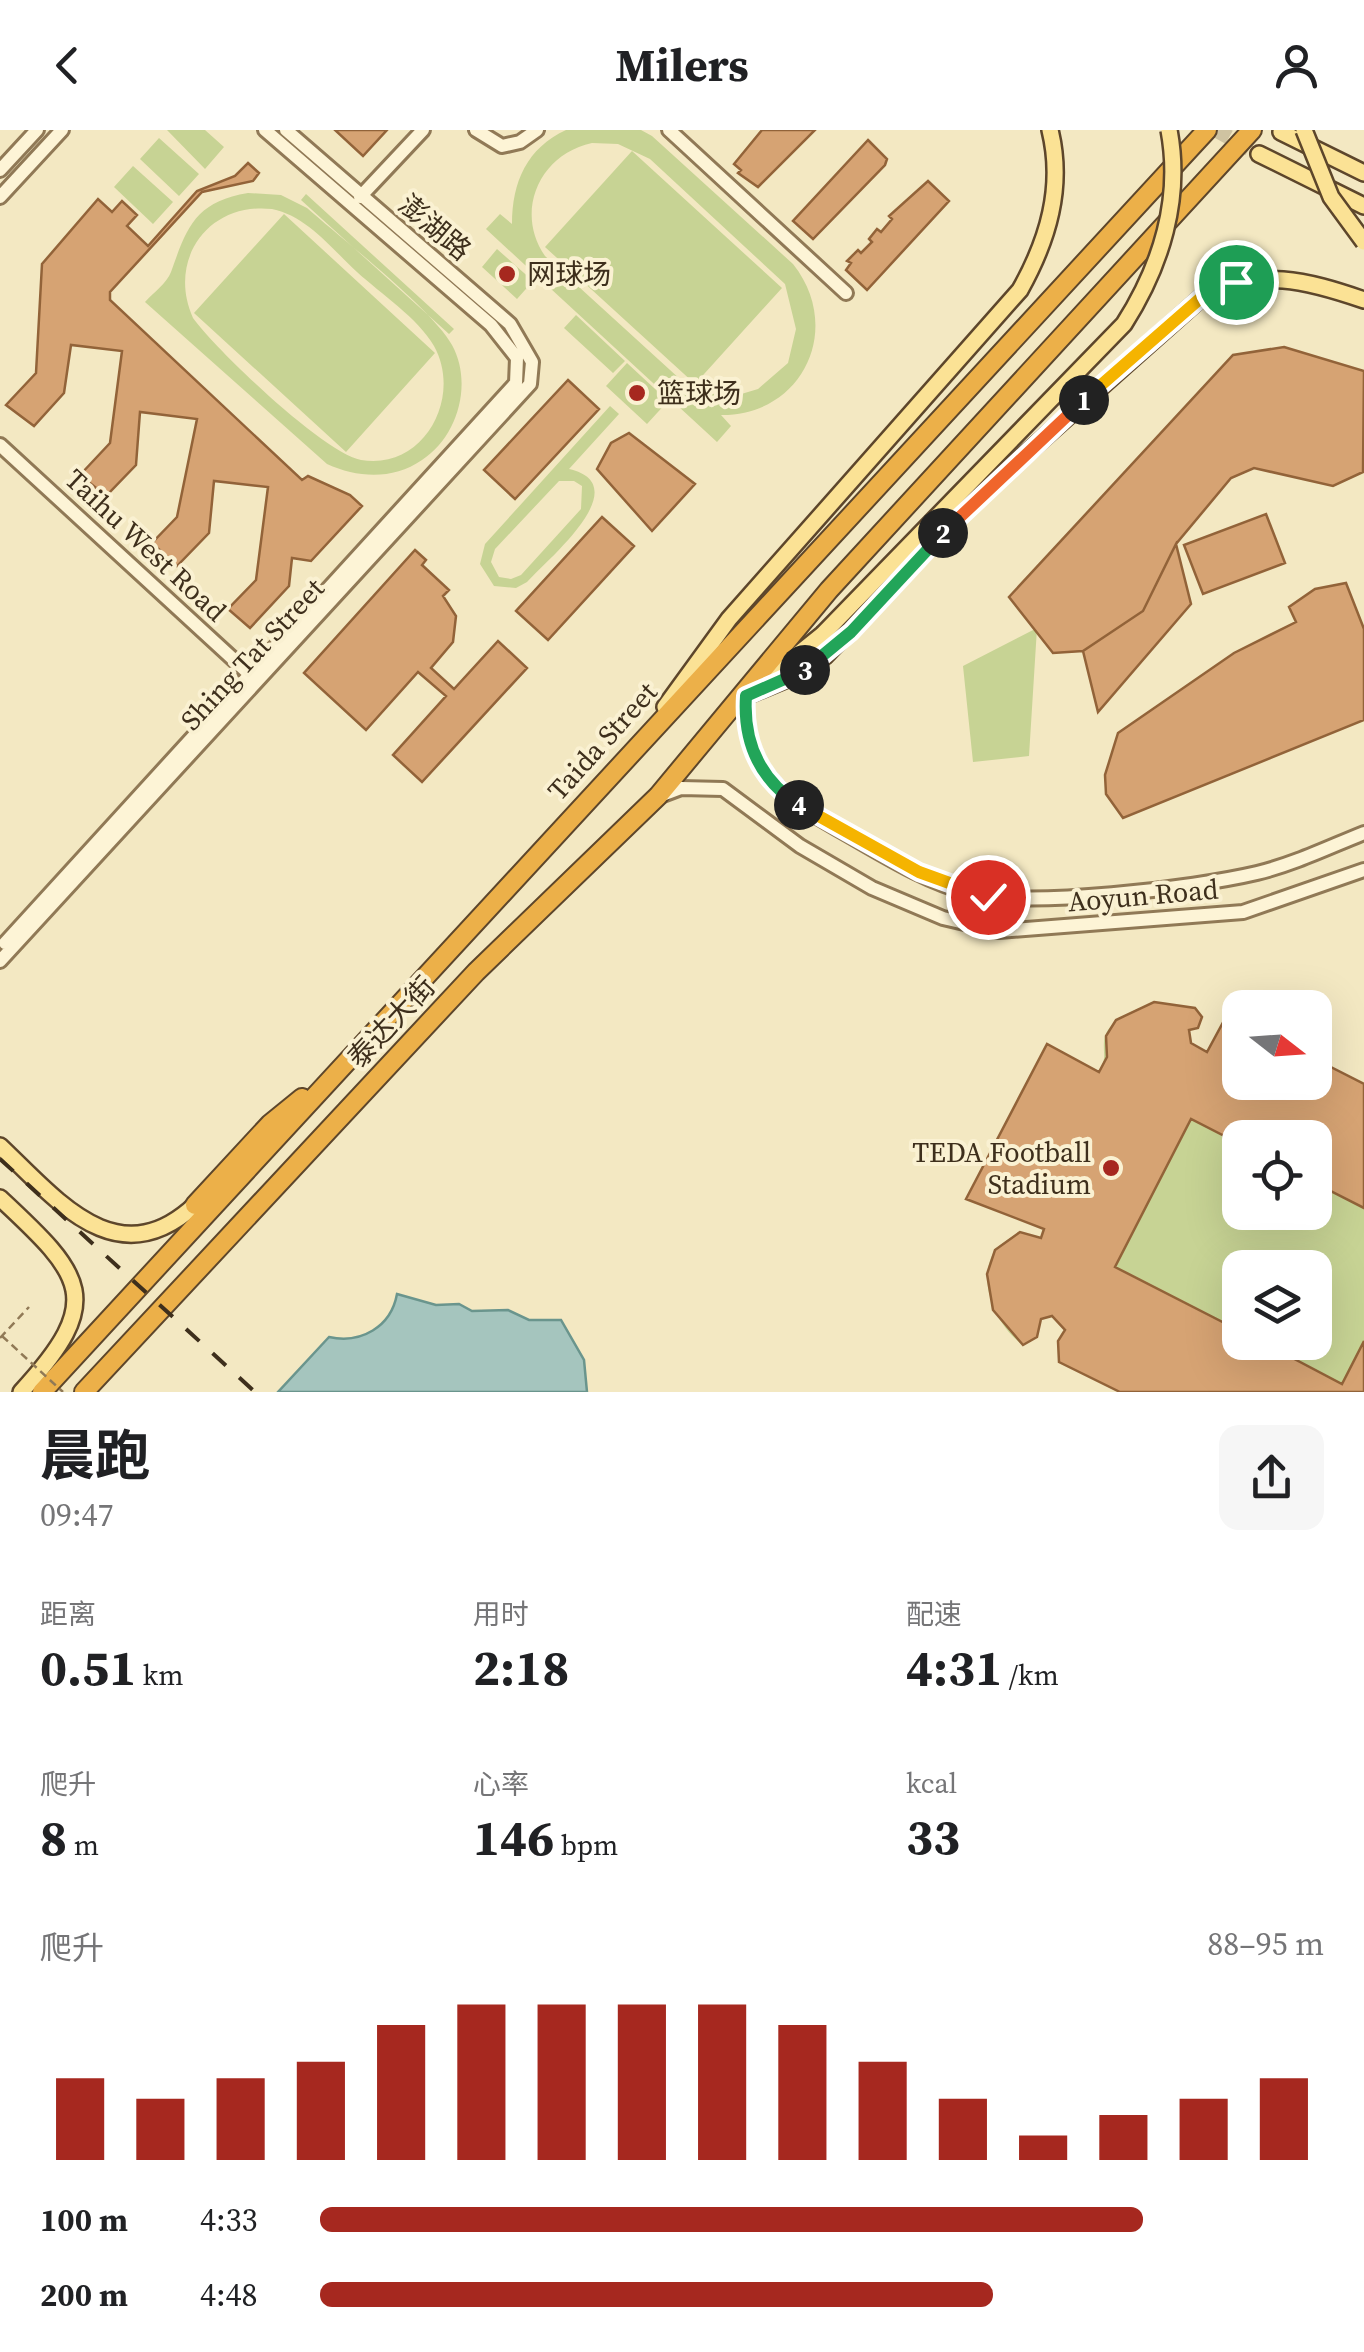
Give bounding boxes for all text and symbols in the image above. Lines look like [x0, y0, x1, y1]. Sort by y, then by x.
text: Milers [615, 34, 749, 96]
icon: back [40, 38, 95, 93]
icon: person [1269, 38, 1324, 93]
street label: 澎湖路 [391, 185, 479, 269]
pin [1194, 240, 1279, 325]
place label: 网球场 [527, 255, 611, 293]
icon: arrive [1209, 255, 1264, 310]
marker: 网球场 [496, 263, 518, 285]
place label: 篮球场 [657, 374, 741, 412]
pin: 1 [1059, 375, 1109, 425]
text: 1 [1076, 381, 1092, 419]
marker: 篮球场 [626, 382, 648, 404]
street label: Taihu West Road [57, 460, 235, 630]
pin: 2 [918, 508, 968, 558]
text: 2 [935, 514, 951, 552]
street label: Shing Tat Street [172, 569, 333, 738]
pin: 3 [780, 645, 830, 695]
text: 3 [797, 651, 813, 689]
street label: Taida Street [539, 673, 666, 808]
pin: 4 [774, 780, 824, 830]
text: 4 [791, 786, 807, 824]
pin [946, 855, 1031, 940]
street label: Aoyun Road [1066, 869, 1220, 920]
icon: check [961, 870, 1016, 925]
street label: 泰达大街 [339, 968, 443, 1076]
north arrow [1222, 990, 1332, 1100]
map controls [1222, 990, 1332, 1360]
button: locate [1222, 1120, 1332, 1230]
place label: TEDA Football Stadium [912, 1133, 1091, 1203]
marker: TEDA Football Stadium [1100, 1157, 1122, 1179]
button: layers [1222, 1250, 1332, 1360]
text: 晨跑 [40, 1418, 150, 1493]
button: share [1219, 1425, 1324, 1530]
text: 09:47 [40, 1493, 114, 1537]
text: 距离 [40, 1595, 96, 1633]
text: 用时 [473, 1595, 529, 1633]
text: 配速 [906, 1595, 962, 1633]
text: 0.51 [40, 1633, 136, 1702]
text: 2:18 [473, 1633, 569, 1702]
text: 4:31 [906, 1633, 1002, 1702]
text: km [136, 1656, 183, 1694]
text: /km [1002, 1656, 1059, 1694]
text: kcal [906, 1764, 957, 1802]
text: 爬升 [40, 1765, 96, 1803]
text: 心率 [473, 1765, 529, 1803]
text: 33 [906, 1802, 960, 1871]
text: 8 [40, 1803, 67, 1872]
text: 146 [473, 1803, 554, 1872]
text: m [67, 1826, 99, 1864]
text: bpm [554, 1826, 618, 1864]
text: 88–95 m [1207, 1922, 1324, 1966]
text: 爬升 [40, 1926, 104, 1970]
text: 100 m [40, 2198, 128, 2242]
text: 4:33 [200, 2198, 258, 2242]
text: 200 m [40, 2273, 128, 2317]
text: 4:48 [200, 2273, 258, 2317]

